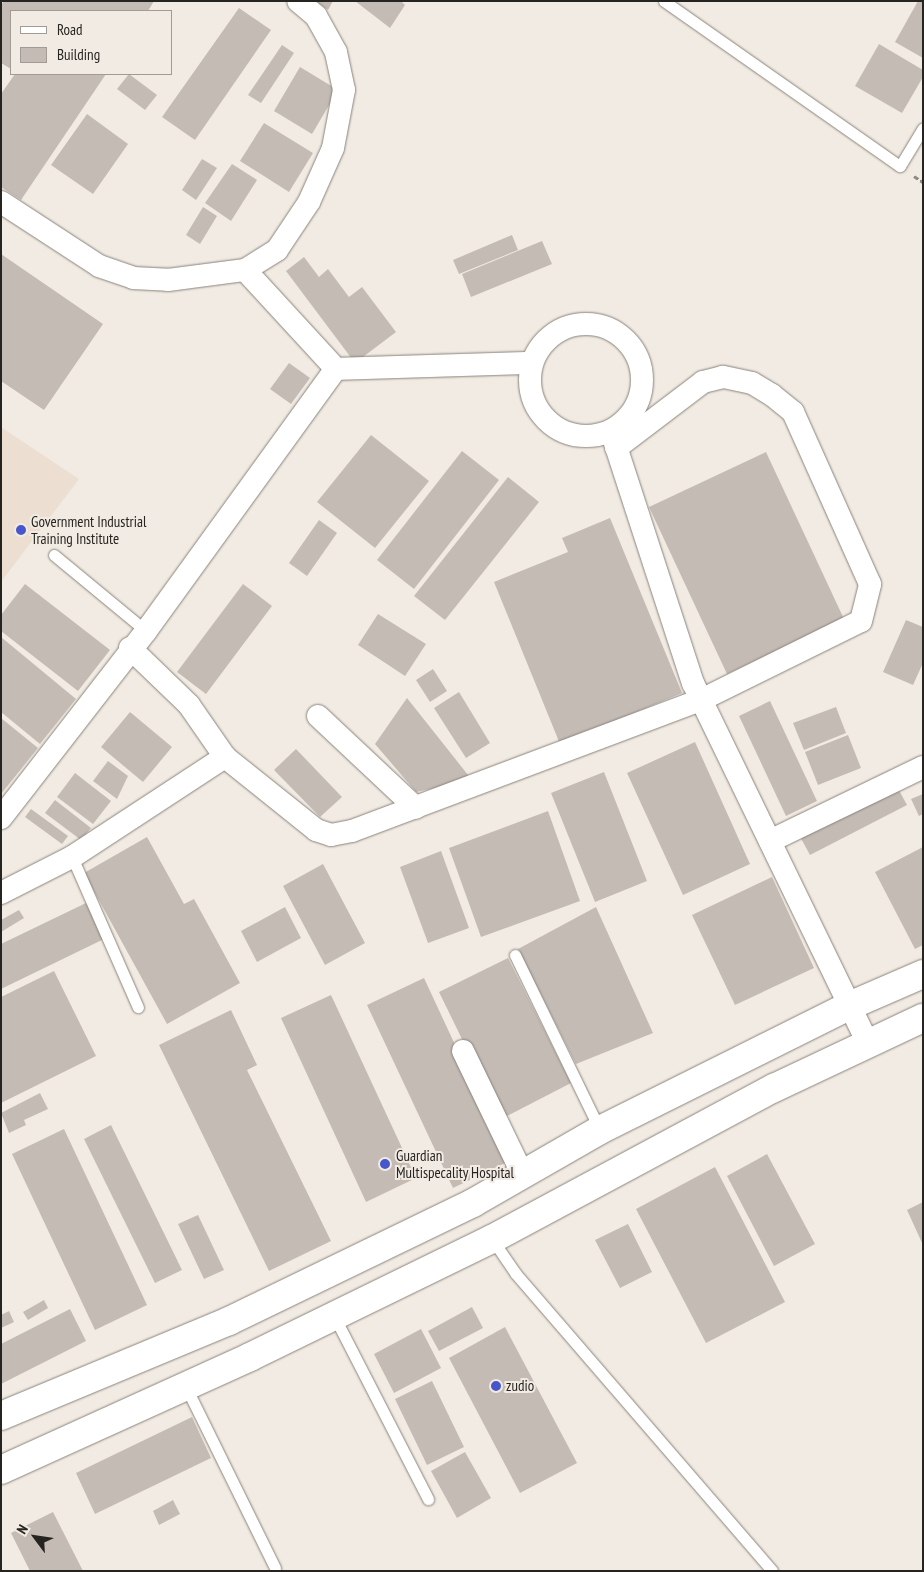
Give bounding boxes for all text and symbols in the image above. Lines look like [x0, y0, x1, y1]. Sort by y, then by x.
legend [10, 10, 172, 75]
text: Road [57, 20, 83, 39]
text: Building [57, 45, 100, 64]
place label: Government Industrial Training Institute [31, 512, 146, 547]
marker: Government Industrial Training Institute [15, 524, 27, 536]
place label: Guardian Multispecality Hospital [396, 1146, 515, 1181]
marker: Guardian Multispecality Hospital [378, 1157, 392, 1171]
place label: zudio [506, 1377, 534, 1395]
marker: zudio [490, 1380, 502, 1392]
north arrow [10, 1512, 60, 1562]
text: N [12, 1521, 32, 1537]

